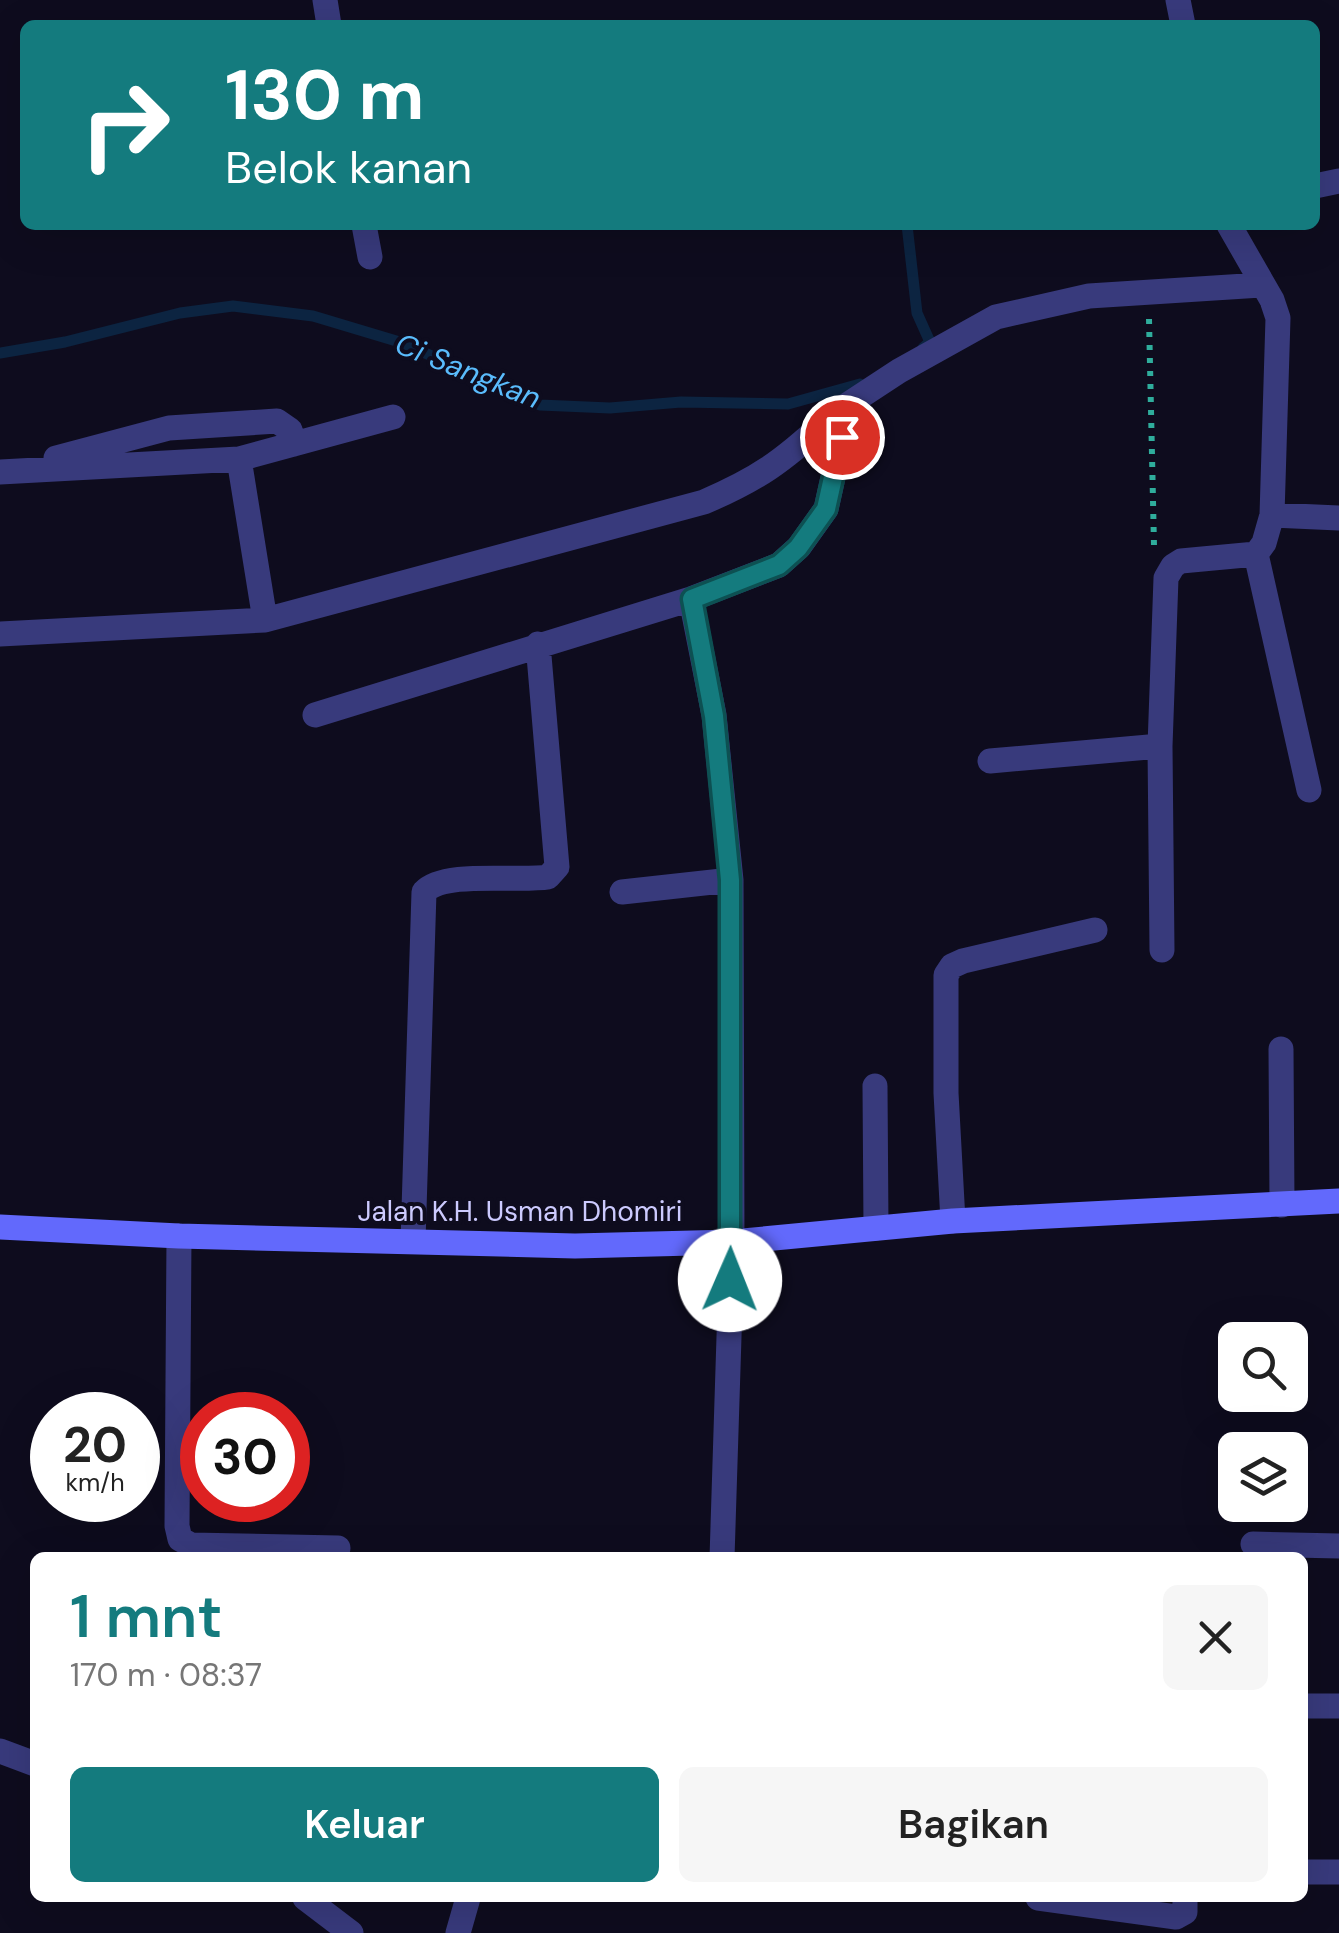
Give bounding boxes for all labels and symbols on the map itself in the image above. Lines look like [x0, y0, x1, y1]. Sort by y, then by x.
water label: Ci Sangkan [390, 324, 547, 417]
pin [800, 395, 885, 480]
street label: Jalan K.H. Usman Dhomiri [357, 1193, 683, 1230]
position arrow [678, 1228, 782, 1332]
speed limit sign: 30 [180, 1392, 310, 1522]

